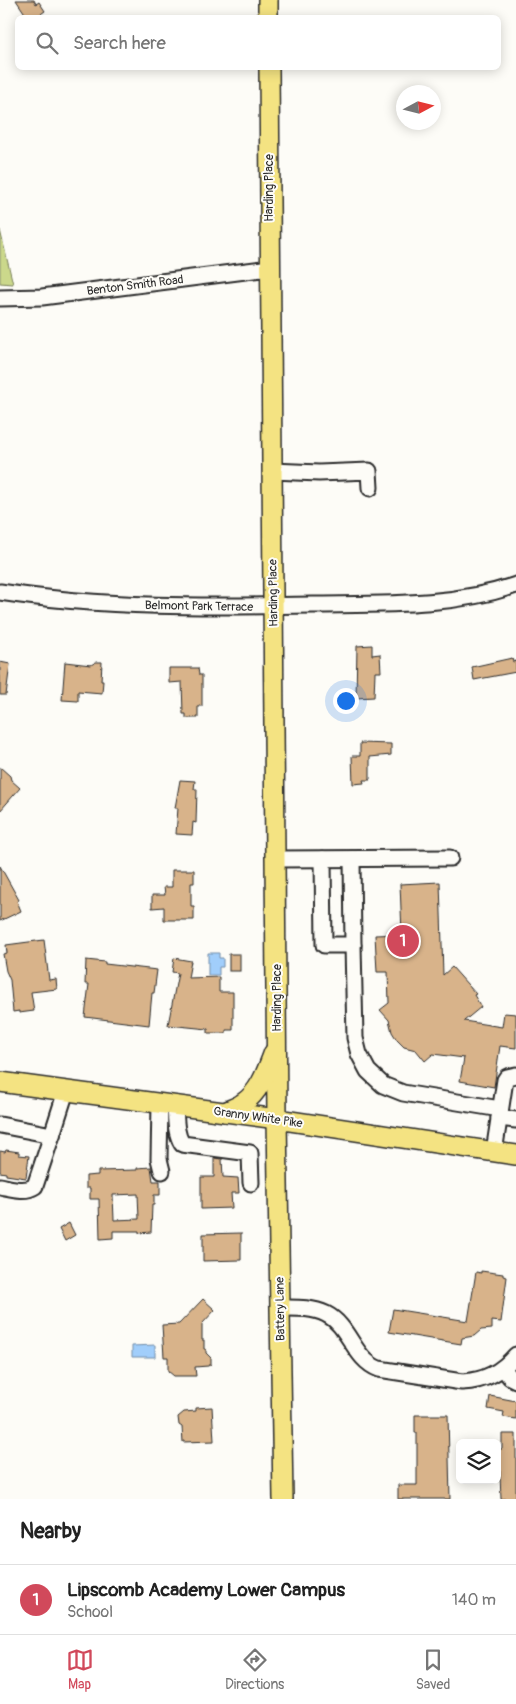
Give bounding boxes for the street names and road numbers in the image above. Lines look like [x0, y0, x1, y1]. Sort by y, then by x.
street label: Harding Place [262, 154, 277, 222]
street label: Benton Smith Road [86, 272, 184, 299]
street label: Harding Place [265, 559, 282, 627]
street label: Belmont Park Terrace [145, 598, 253, 615]
street label: Harding Place [270, 964, 285, 1032]
street label: Granny White Pike [212, 1104, 303, 1131]
street label: Battery Lane [272, 1277, 289, 1341]

